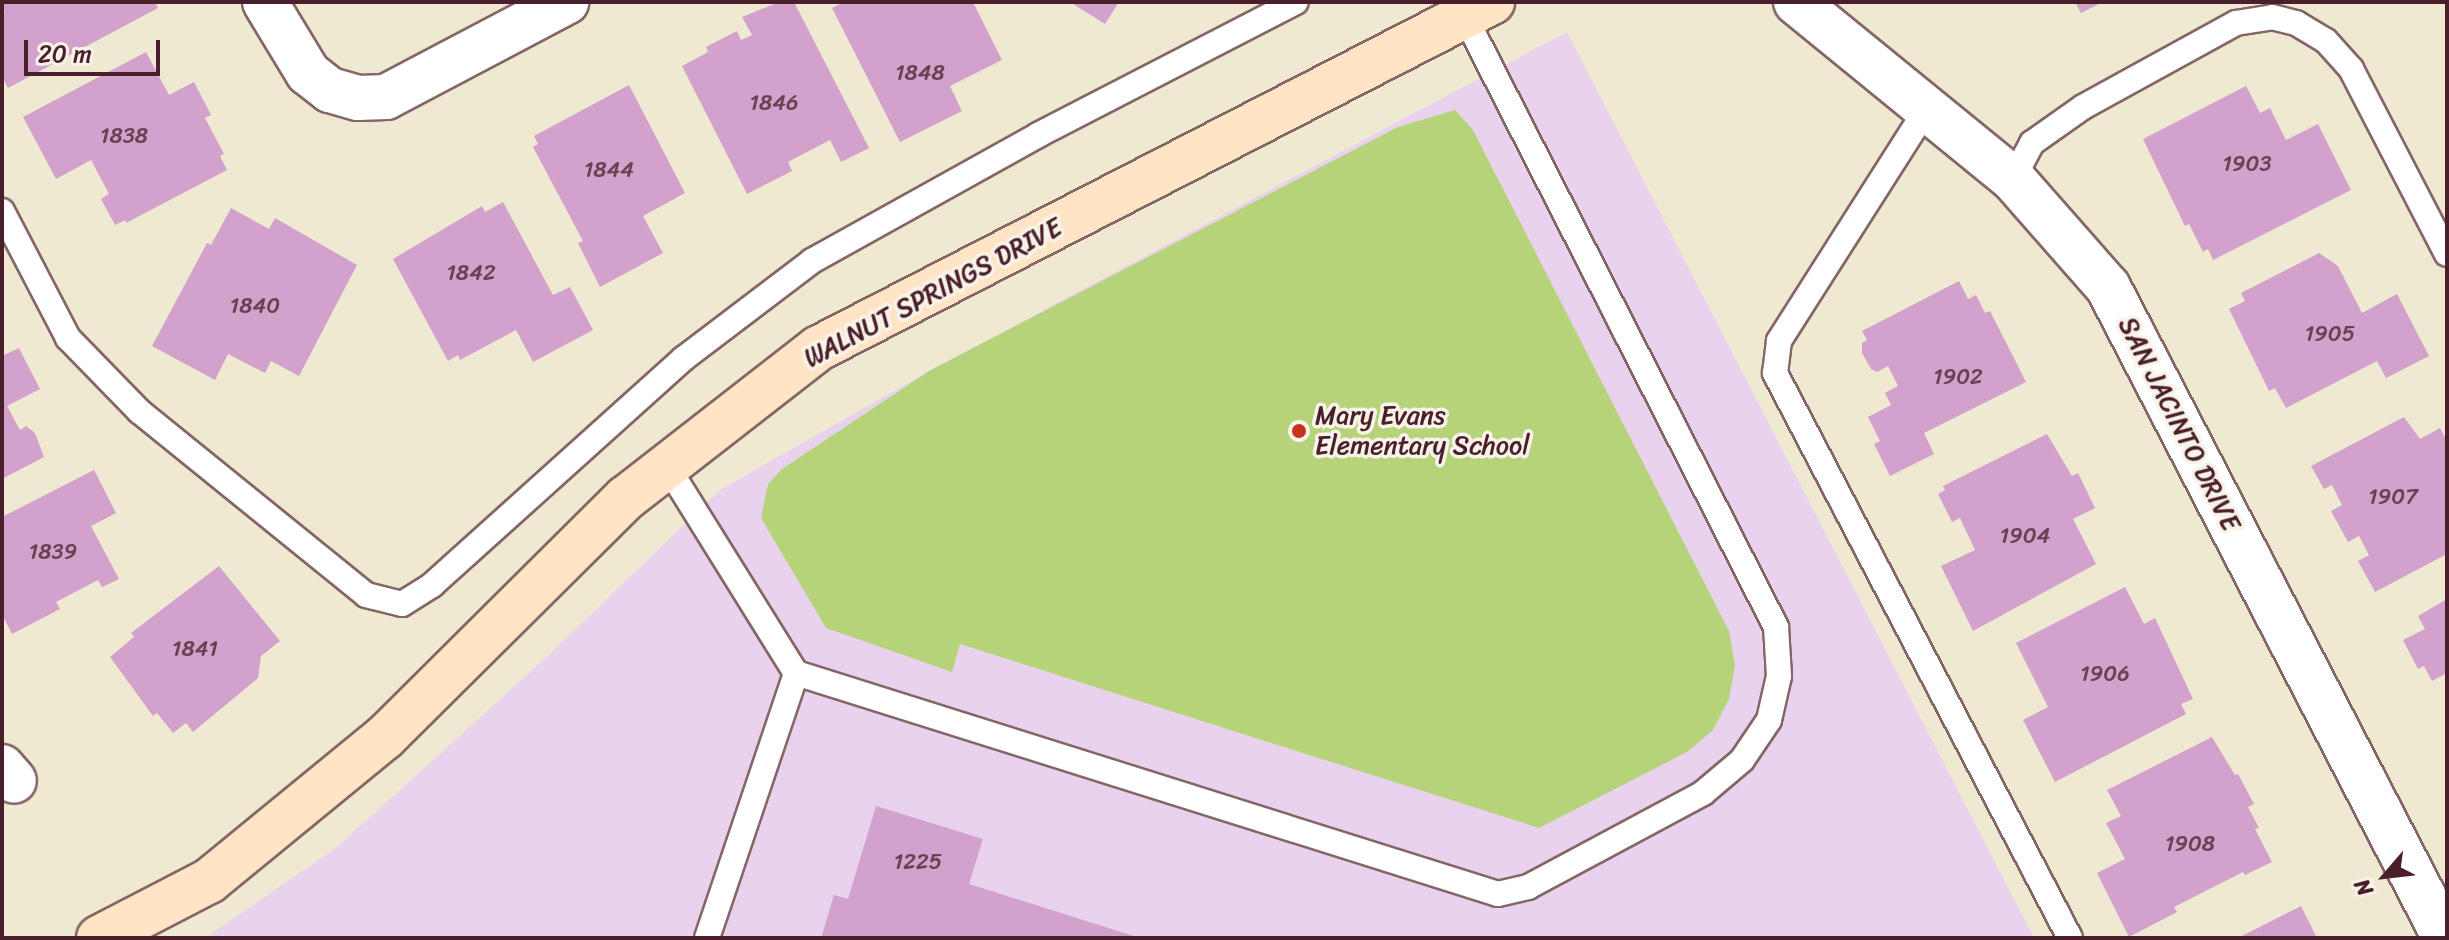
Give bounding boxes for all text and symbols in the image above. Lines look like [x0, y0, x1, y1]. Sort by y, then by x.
scale bar [28, 24, 164, 74]
text: 20 m [38, 33, 92, 75]
house number: 1848 [895, 60, 945, 86]
house number: 1846 [750, 90, 798, 116]
house number: 1838 [100, 123, 148, 149]
house number: 1903 [2223, 151, 2271, 177]
house number: 1844 [584, 157, 634, 183]
street label: WALNUT SPRINGS DRIVE [799, 212, 1067, 374]
house number: 1842 [446, 260, 496, 286]
house number: 1840 [230, 293, 280, 319]
street label: SAN JACINTO DRIVE [2111, 310, 2247, 538]
house number: 1905 [2305, 321, 2355, 347]
house number: 1902 [1933, 364, 1983, 390]
place label: Mary Evans Elementary School [1315, 400, 1530, 462]
marker: Mary Evans Elementary School [1290, 422, 1308, 440]
house number: 1907 [2368, 484, 2418, 510]
house number: 1904 [2000, 523, 2050, 549]
house number: 1839 [29, 539, 77, 565]
house number: 1841 [172, 636, 218, 662]
house number: 1906 [2080, 661, 2130, 687]
house number: 1908 [2165, 831, 2215, 857]
north arrow [2345, 836, 2425, 916]
house number: 1225 [894, 849, 942, 875]
text: N [2343, 872, 2384, 903]

